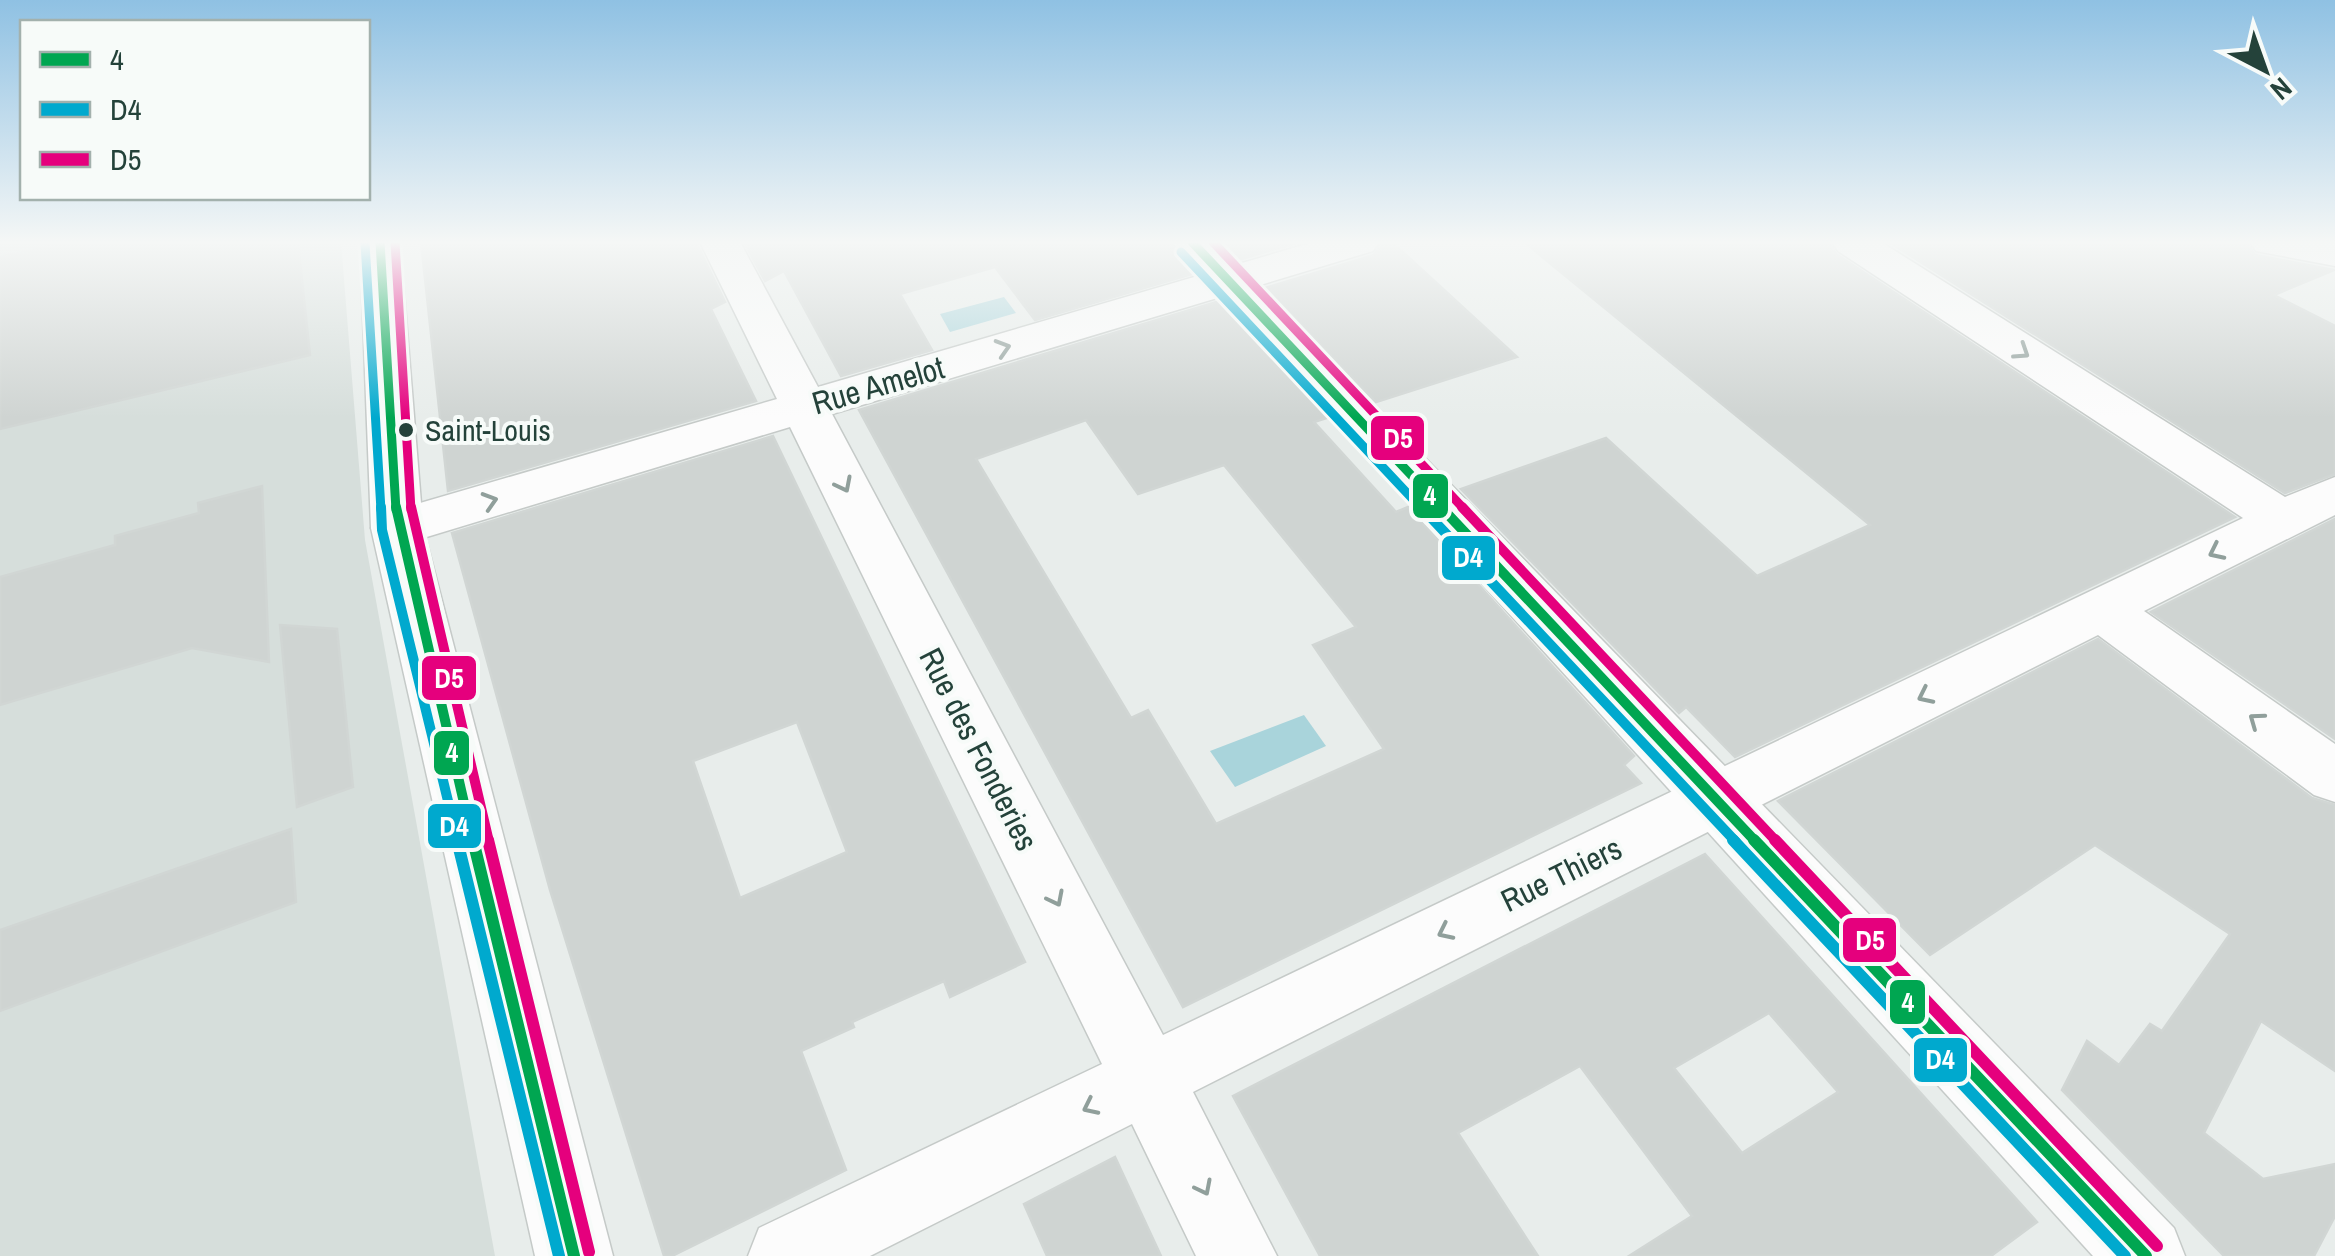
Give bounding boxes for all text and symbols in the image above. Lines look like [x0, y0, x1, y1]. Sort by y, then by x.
legend [20, 20, 370, 200]
north arrow [2215, 20, 2315, 120]
text: 4 [110, 39, 124, 79]
text: N [2263, 69, 2300, 109]
text: D4 [110, 89, 142, 129]
text: D5 [110, 139, 141, 179]
one-way arrow [994, 339, 1011, 360]
one-way arrow [2011, 339, 2029, 358]
street label: Rue Amelot [807, 346, 949, 424]
place label: Saint-Louis [425, 410, 551, 450]
line badge: D5 [1369, 414, 1426, 462]
text: D5 [1383, 419, 1413, 457]
marker: Saint-Louis [396, 420, 416, 440]
line badge: 4 [1411, 472, 1450, 520]
one-way arrow [832, 475, 852, 493]
text: 4 [1424, 476, 1437, 514]
one-way arrow [481, 492, 498, 513]
line badge: D4 [1440, 534, 1497, 582]
text: D4 [1453, 538, 1483, 576]
one-way arrow [2208, 540, 2226, 560]
street label: Rue des Fonderies [909, 640, 1049, 858]
line badge: D5 [420, 654, 478, 702]
text: D5 [434, 659, 464, 697]
one-way arrow [1917, 684, 1935, 703]
one-way arrow [2249, 715, 2267, 732]
line badge: 4 [432, 729, 471, 777]
text: 4 [446, 733, 459, 771]
line badge: D4 [426, 802, 483, 850]
text: D4 [439, 807, 469, 845]
street label: Rue Thiers [1493, 826, 1629, 922]
one-way arrow [1044, 888, 1063, 906]
line badge: D5 [1841, 916, 1898, 964]
one-way arrow [1437, 920, 1455, 939]
text: D5 [1855, 921, 1885, 959]
line badge: 4 [1888, 978, 1927, 1026]
text: 4 [1902, 983, 1915, 1021]
line badge: D4 [1912, 1036, 1969, 1084]
text: D4 [1925, 1040, 1955, 1078]
one-way arrow [1083, 1094, 1101, 1114]
one-way arrow [1192, 1178, 1211, 1196]

